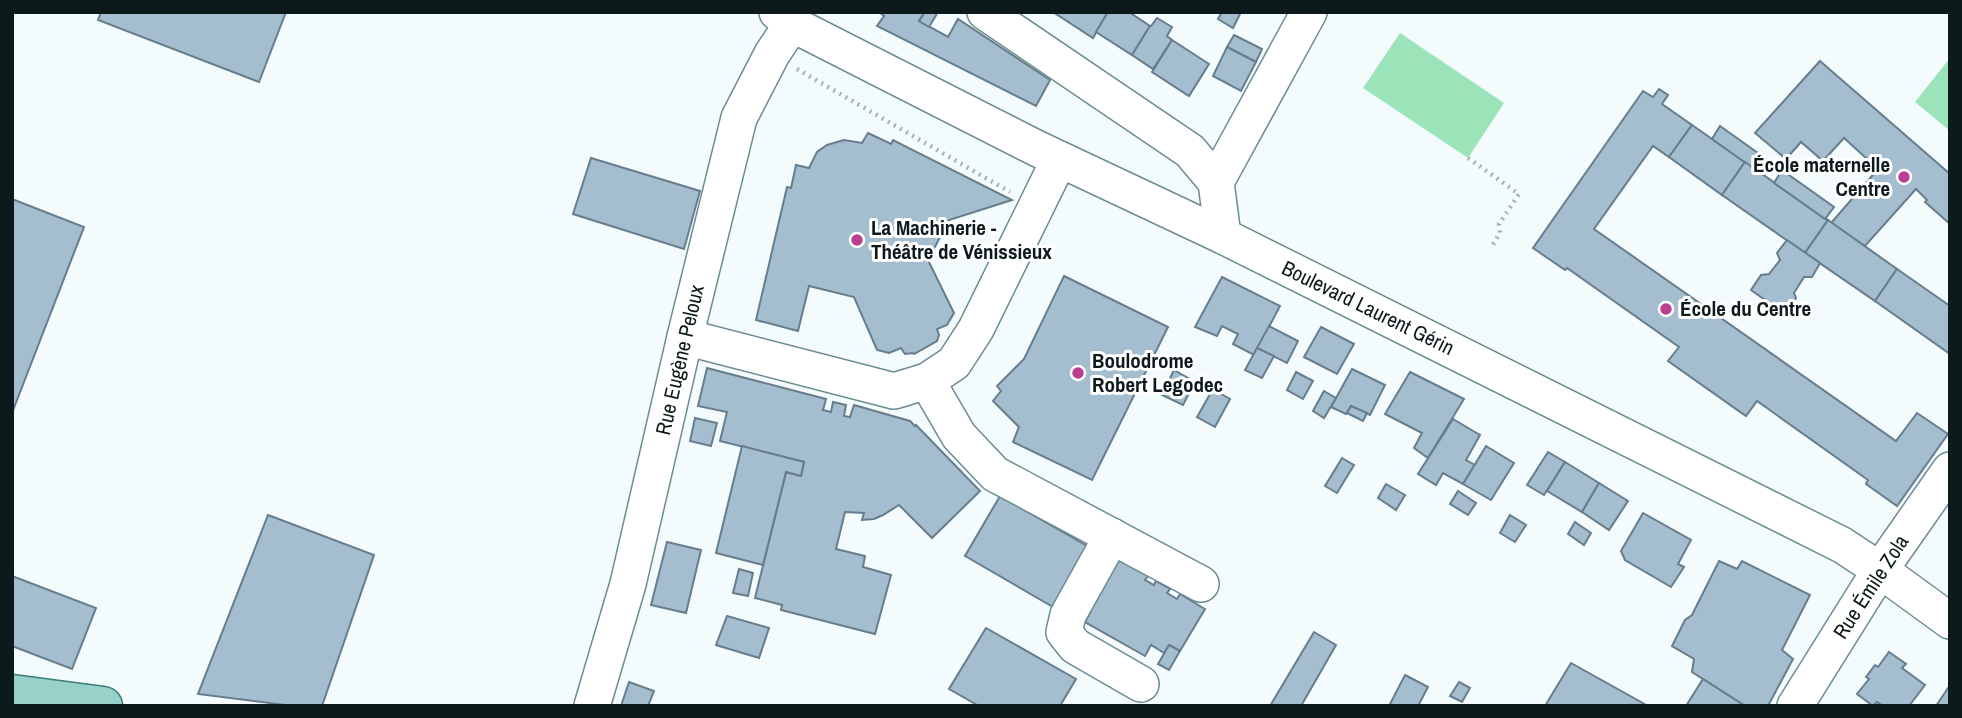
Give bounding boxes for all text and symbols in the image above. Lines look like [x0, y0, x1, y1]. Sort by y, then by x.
place label: École maternelle Centre [1753, 150, 1890, 203]
marker: École maternelle Centre [1896, 169, 1912, 185]
place label: La Machinerie - Théâtre de Vénissieux [871, 213, 1052, 266]
marker: La Machinerie - Théâtre de Vénissieux [849, 232, 865, 248]
street label: Boulevard Laurent Gérin [1277, 253, 1459, 362]
street label: Rue Eugène Peloux [648, 282, 711, 438]
place label: École du Centre [1680, 294, 1811, 323]
marker: École du Centre [1658, 301, 1674, 317]
place label: Boulodrome Robert Legodec [1092, 346, 1223, 399]
marker: Boulodrome Robert Legodec [1070, 365, 1086, 381]
street label: Rue Émile Zola [1826, 529, 1915, 644]

